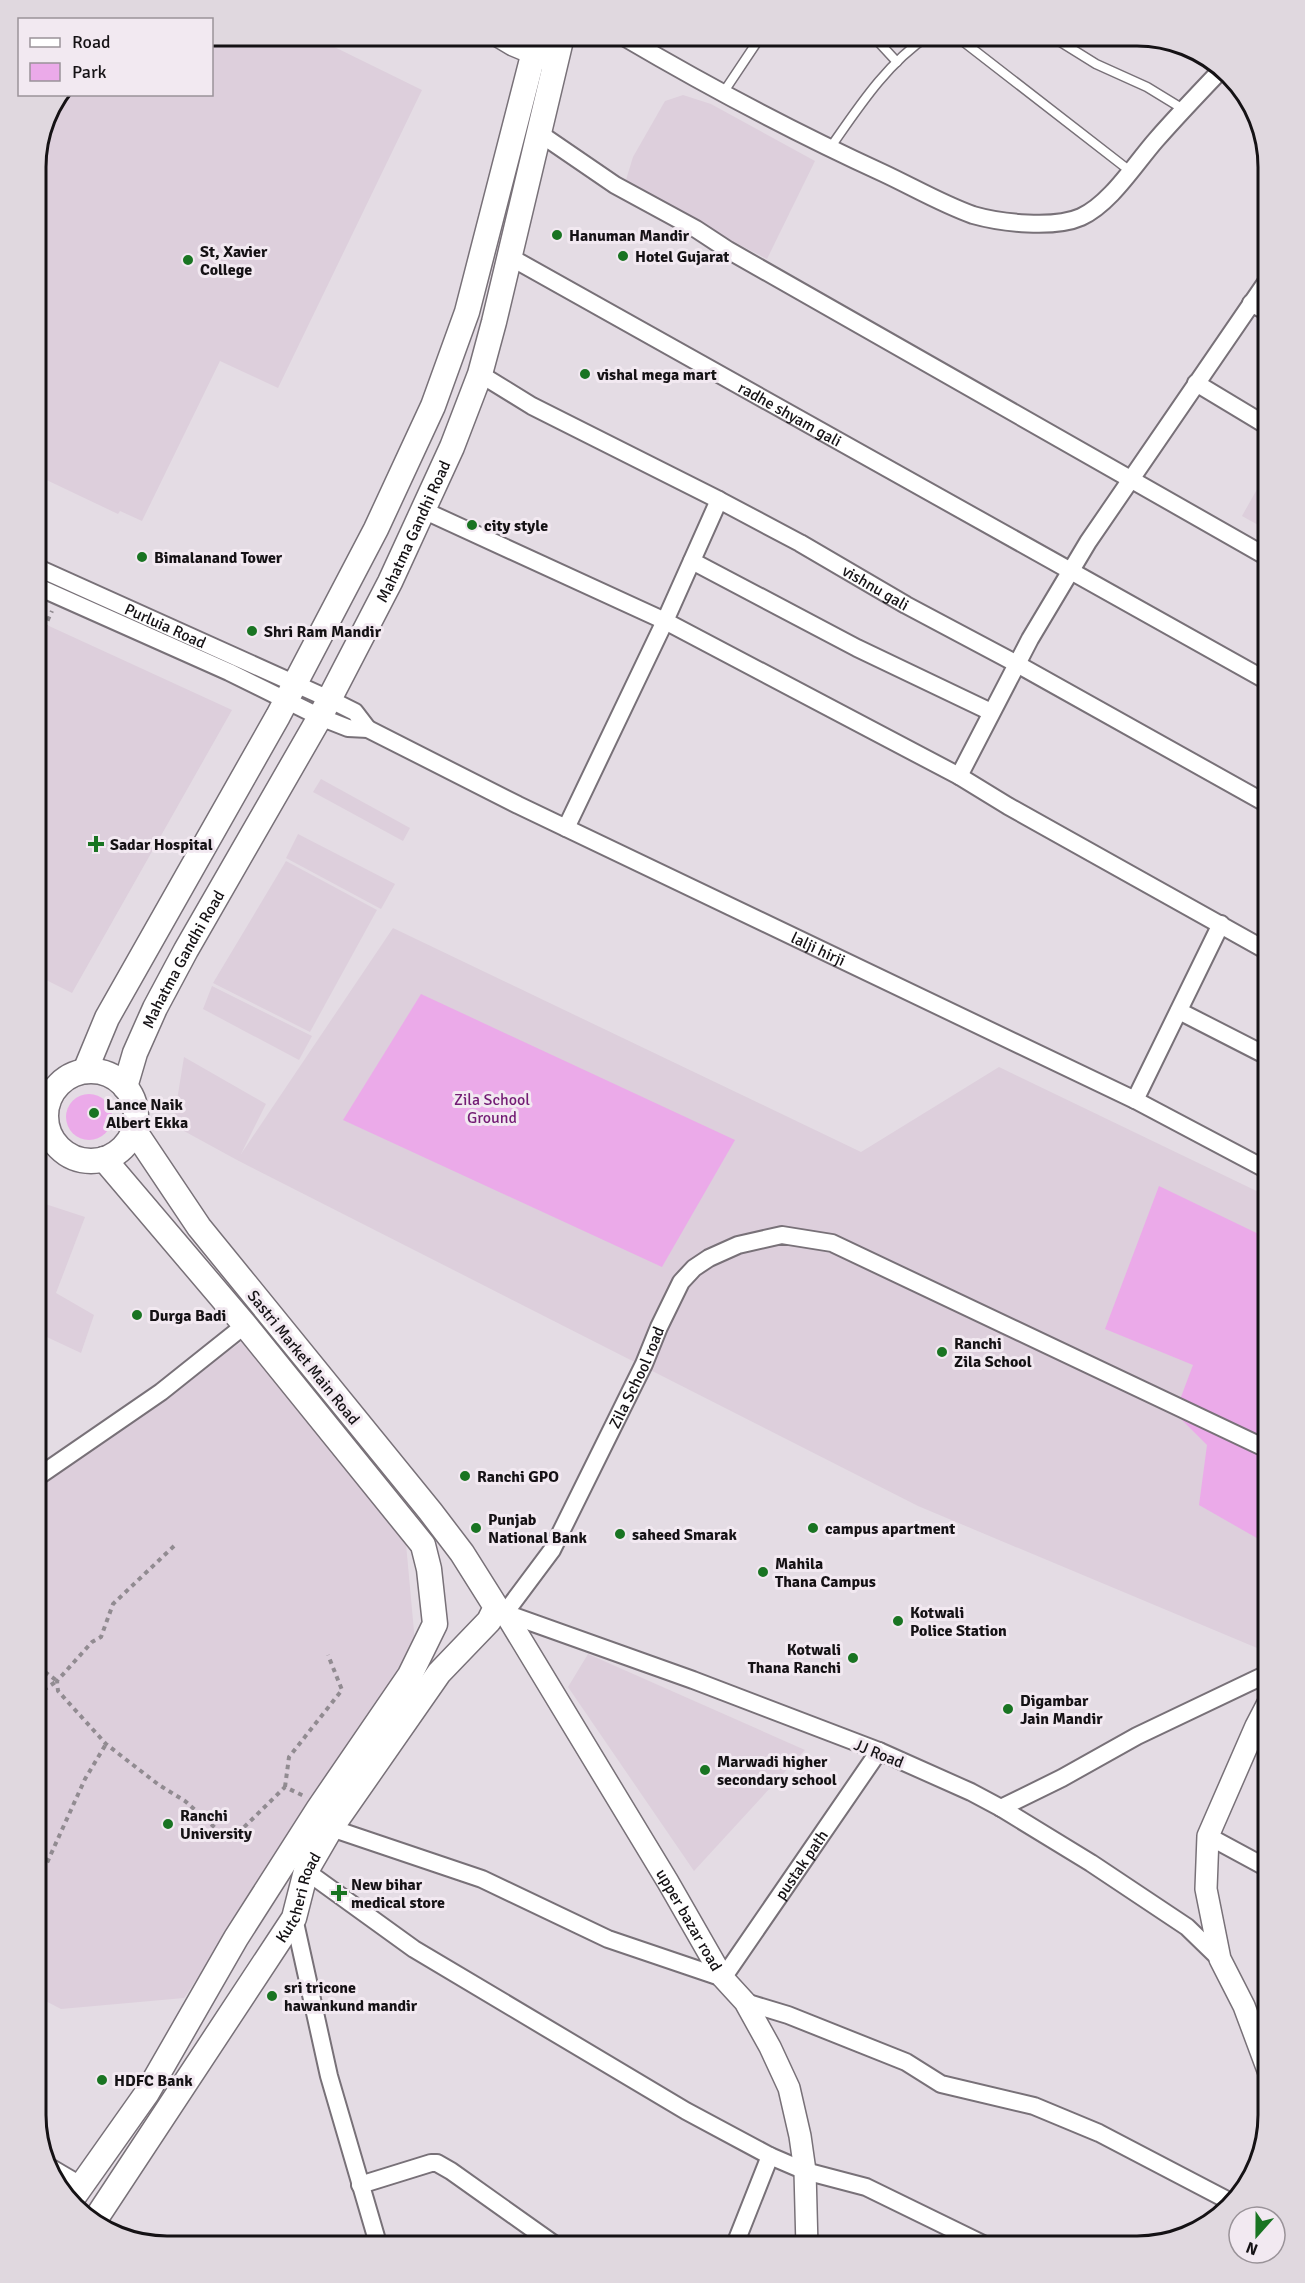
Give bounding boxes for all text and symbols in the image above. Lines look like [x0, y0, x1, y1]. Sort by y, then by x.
legend [18, 18, 213, 96]
text: Road [72, 31, 111, 53]
text: Park [72, 61, 107, 83]
place label: Hanuman Mandir [569, 226, 690, 246]
marker: Hanuman Mandir [550, 228, 564, 242]
place label: St, Xavier College [200, 242, 268, 280]
place label: Hotel Gujarat [635, 247, 729, 267]
marker: Hotel Gujarat [616, 249, 630, 263]
marker: St, Xavier College [181, 253, 195, 267]
place label: vishal mega mart [596, 365, 717, 385]
marker: vishal mega mart [578, 367, 592, 381]
street label: radhe shyam gali [734, 378, 845, 452]
street label: Mahatma Gandhi Road [372, 458, 455, 606]
place label: city style [484, 516, 548, 536]
marker: city style [465, 518, 479, 532]
place label: Bimalanand Tower [154, 548, 283, 568]
marker: Bimalanand Tower [135, 550, 149, 564]
street label: vishnu gali [839, 561, 912, 616]
street label: Purluia Road [121, 599, 209, 653]
place label: Shri Ram Mandir [264, 622, 382, 642]
marker: Shri Ram Mandir [245, 624, 259, 638]
marker: Sadar Hospital [87, 835, 105, 853]
place label: Sadar Hospital [110, 835, 213, 855]
street label: Mahatma Gandhi Road [138, 887, 229, 1031]
street label: lalji hirji [788, 928, 848, 971]
park label: Zila School Ground [454, 1090, 530, 1128]
place label: Lance Naik Albert Ekka [106, 1095, 188, 1133]
marker: Lance Naik Albert Ekka [87, 1106, 101, 1120]
street label: Sastri Market Main Road [243, 1286, 364, 1429]
place label: Durga Badi [149, 1306, 226, 1326]
marker: Durga Badi [130, 1308, 144, 1322]
street label: Zila School road [605, 1324, 669, 1432]
place label: Ranchi Zila School [954, 1334, 1032, 1372]
marker: Ranchi Zila School [935, 1345, 949, 1359]
place label: Ranchi GPO [477, 1467, 559, 1487]
marker: Ranchi GPO [458, 1469, 472, 1483]
place label: Punjab National Bank [488, 1510, 588, 1548]
place label: campus apartment [825, 1519, 955, 1539]
marker: Punjab National Bank [469, 1521, 483, 1535]
marker: campus apartment [806, 1521, 820, 1535]
place label: saheed Smarak [632, 1525, 737, 1545]
marker: saheed Smarak [613, 1527, 627, 1541]
place label: Mahila Thana Campus [775, 1554, 876, 1592]
marker: Mahila Thana Campus [756, 1565, 770, 1579]
place label: Kotwali Police Station [910, 1603, 1007, 1641]
marker: Kotwali Police Station [891, 1614, 905, 1628]
place label: Kotwali Thana Ranchi [748, 1640, 841, 1678]
marker: Kotwali Thana Ranchi [846, 1651, 860, 1665]
place label: Digambar Jain Mandir [1020, 1691, 1103, 1729]
marker: Digambar Jain Mandir [1001, 1702, 1015, 1716]
street label: JJ Road [851, 1735, 906, 1773]
place label: Marwadi higher secondary school [717, 1752, 837, 1790]
marker: Marwadi higher secondary school [698, 1763, 712, 1777]
place label: Ranchi University [180, 1806, 252, 1844]
marker: Ranchi University [161, 1817, 175, 1831]
street label: pustak path [771, 1826, 833, 1904]
street label: Kutcheri Road [271, 1849, 326, 1947]
street label: upper bazar road [651, 1865, 726, 1975]
place label: New bihar medical store [351, 1875, 445, 1913]
marker: New bihar medical store [332, 1886, 346, 1900]
place label: sri tricone hawankund mandir [284, 1978, 418, 2016]
marker: sri tricone hawankund mandir [265, 1989, 279, 2003]
place label: HDFC Bank [114, 2071, 193, 2091]
marker: HDFC Bank [95, 2073, 109, 2087]
north arrow [1227, 2205, 1287, 2265]
text: N [1243, 2237, 1261, 2259]

